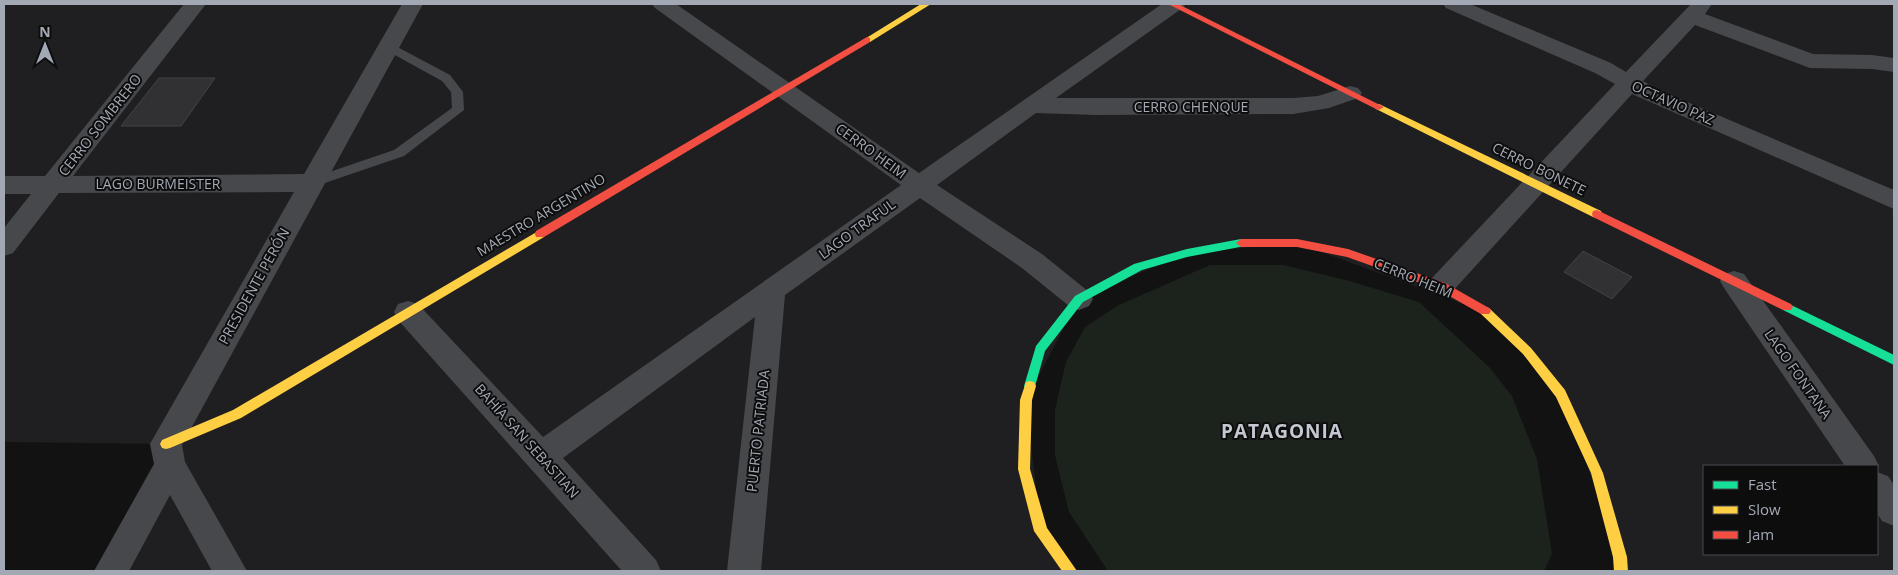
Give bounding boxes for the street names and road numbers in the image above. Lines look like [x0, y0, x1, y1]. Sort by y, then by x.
street label: CERRO SOMBRERO [54, 70, 146, 180]
street label: OCTAVIO PAZ [1629, 76, 1717, 129]
street label: CERRO CHENQUE [1134, 97, 1248, 116]
street label: CERRO HEIM [832, 119, 910, 183]
street label: CERRO BONETE [1489, 138, 1589, 199]
street label: MAESTRO ARGENTINO [473, 169, 609, 261]
street label: LAGO BURMEISTER [96, 174, 221, 193]
street label: LAGO TRAFUL [814, 194, 899, 263]
street label: PRESIDENTE PERÓN [214, 224, 293, 347]
street label: CERRO HEIM [1371, 253, 1455, 302]
street label: LAGO FONTANA [1760, 325, 1837, 422]
street label: PUERTO PATRIADA [742, 369, 773, 493]
street label: BAHÍA SAN SEBASTIAN [471, 380, 584, 502]

